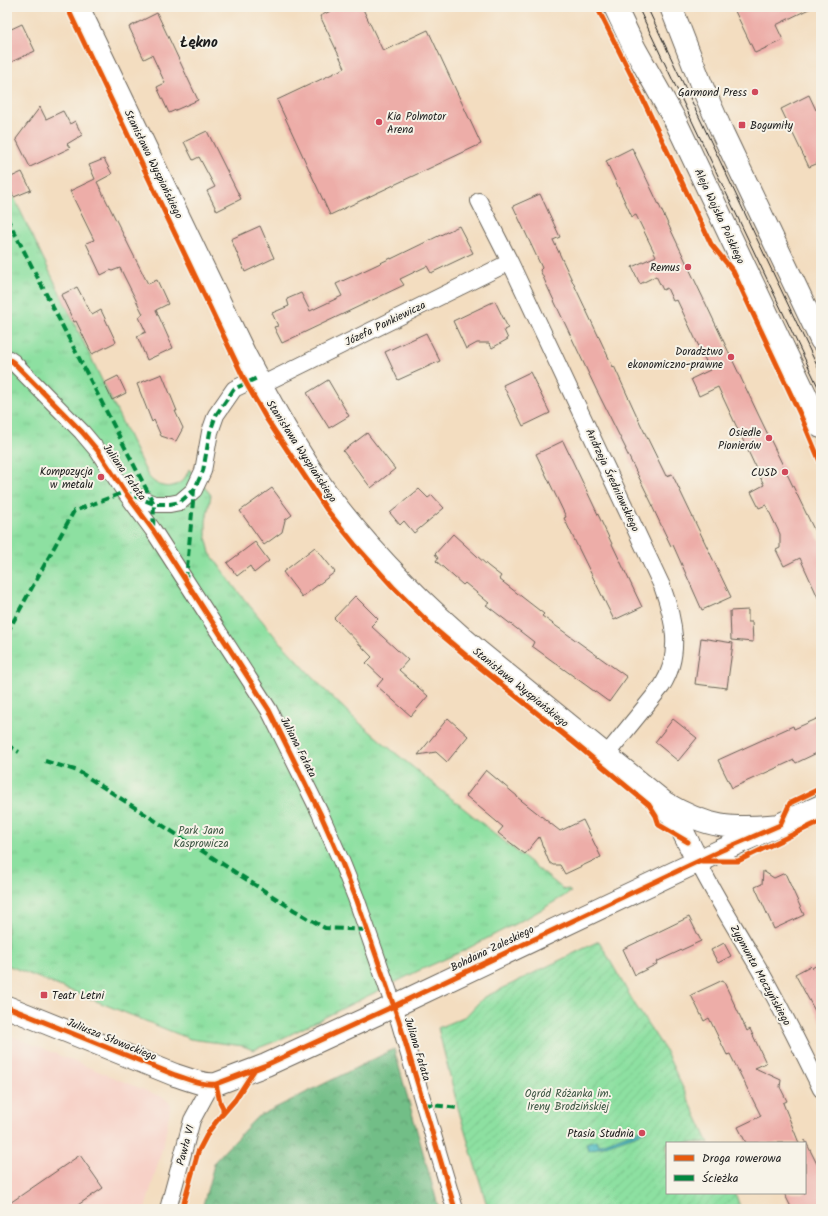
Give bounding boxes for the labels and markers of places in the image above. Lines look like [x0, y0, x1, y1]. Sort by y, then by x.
place label: Garmond Press [678, 84, 747, 102]
marker: Garmond Press [750, 87, 760, 97]
place label: Kia Polmotor Arena [387, 108, 447, 139]
marker: Kia Polmotor Arena [374, 117, 384, 127]
place label: Bogumiły [750, 117, 794, 135]
marker: Bogumiły [737, 120, 747, 130]
place label: Remus [650, 259, 680, 277]
marker: Remus [683, 262, 693, 272]
place label: Doradztwo ekonomiczno-prawne [628, 343, 723, 374]
marker: Doradztwo ekonomiczno-prawne [726, 352, 736, 362]
place label: Osiedle Pionierów [718, 424, 762, 455]
marker: Osiedle Pionierów [764, 433, 774, 443]
place label: Kompozycja w metalu [40, 463, 94, 494]
place label: CUSD [751, 464, 777, 482]
marker: CUSD [780, 467, 790, 477]
marker: Kompozycja w metalu [96, 472, 106, 482]
place label: Teatr Letni [52, 987, 104, 1005]
marker: Teatr Letni [39, 990, 49, 1000]
place label: Ptasia Studnia [567, 1125, 634, 1143]
marker: Ptasia Studnia [637, 1128, 647, 1138]

